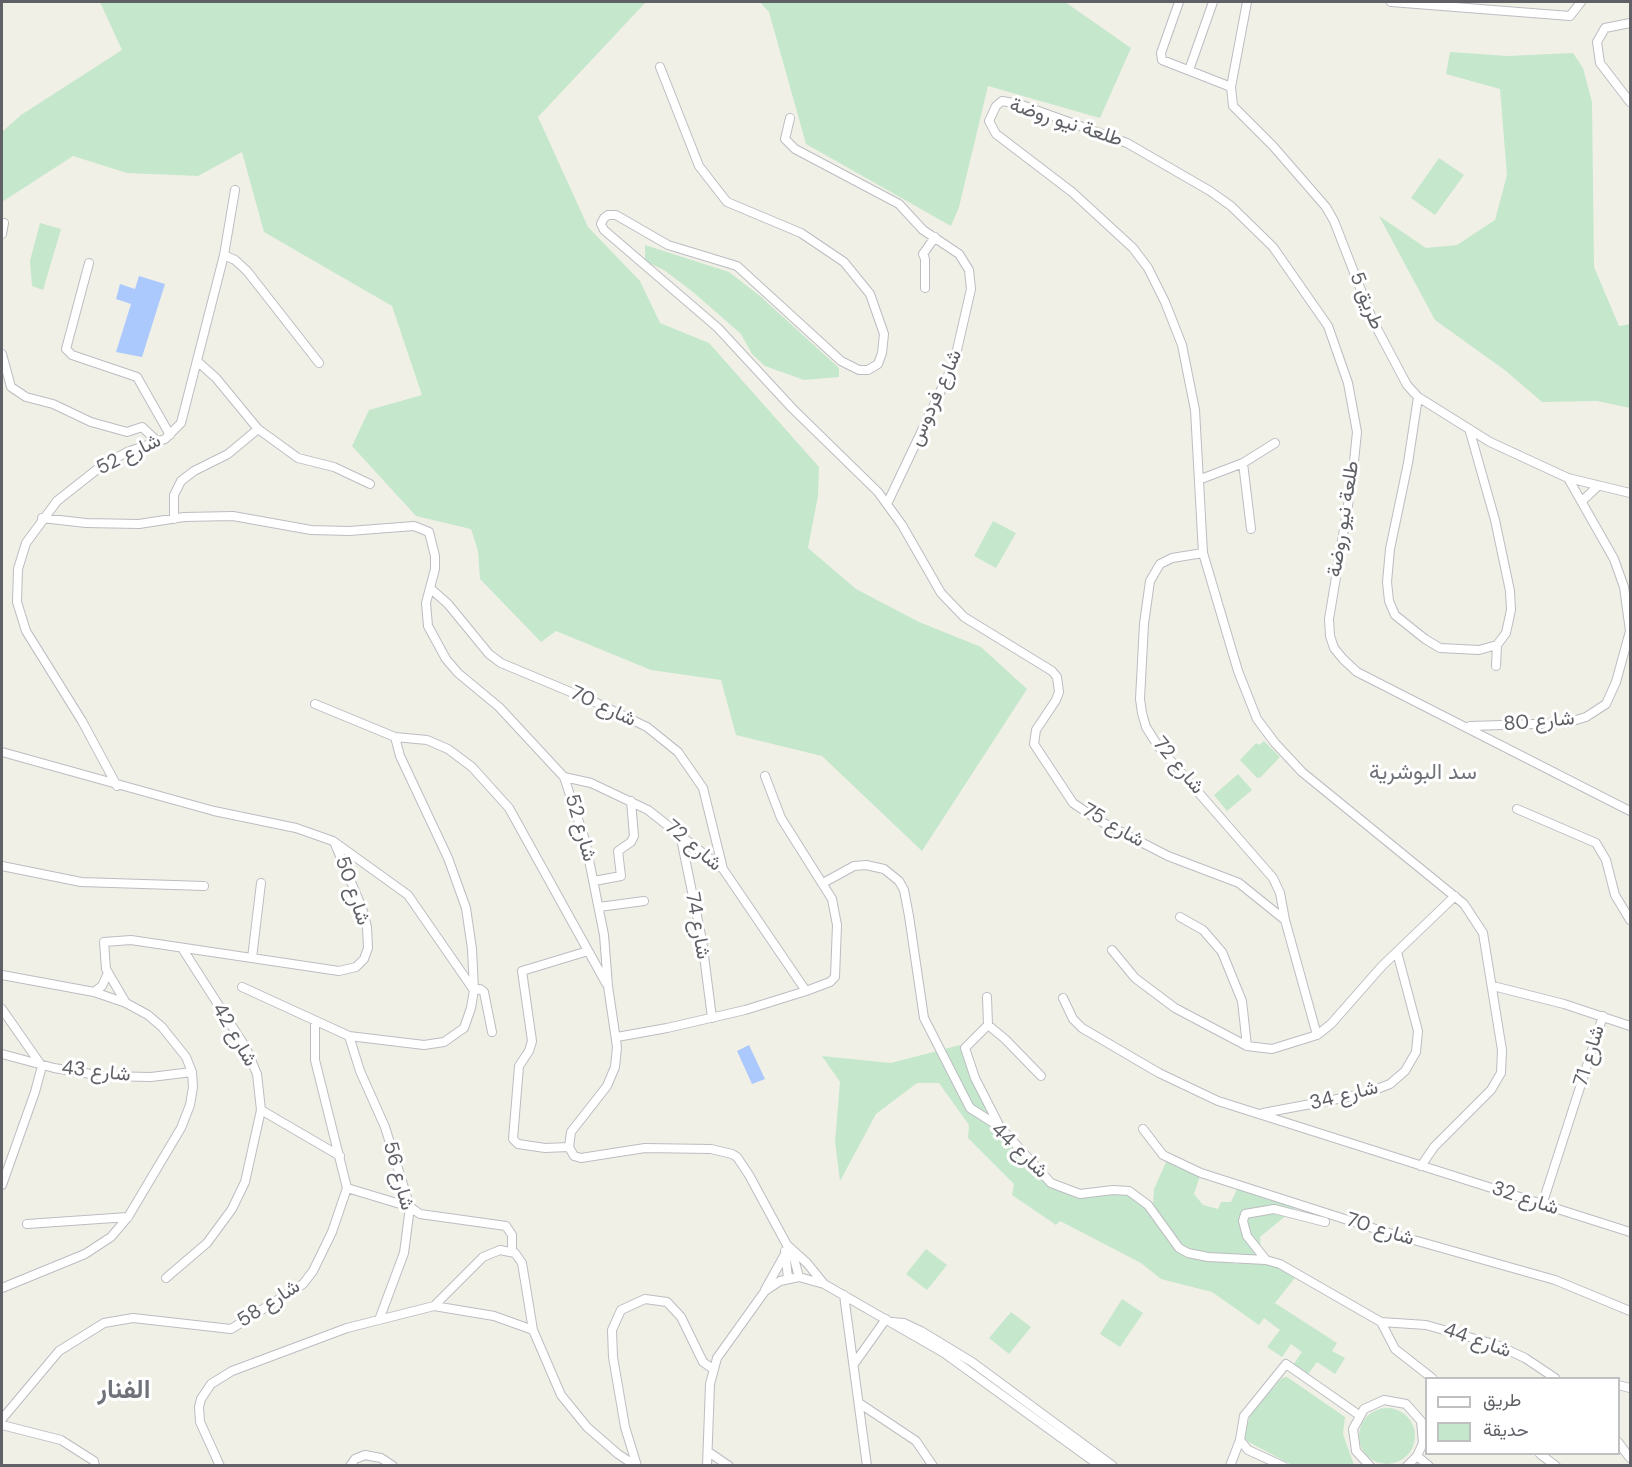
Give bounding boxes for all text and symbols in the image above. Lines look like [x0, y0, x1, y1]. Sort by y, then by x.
street label: طلعة نيو روضة [1007, 93, 1125, 153]
street label: طريق 5 [1344, 269, 1388, 333]
street label: شارع فردوس [904, 346, 968, 450]
street label: شارع 52 [93, 429, 165, 481]
street label: طلعة نيو روضة [1323, 459, 1365, 579]
street label: شارع 70 [566, 681, 640, 733]
street label: شارع 80 [1502, 707, 1576, 737]
street label: شارع 72 [1147, 733, 1209, 799]
district label: سد البوشرية [1369, 760, 1477, 786]
street label: شارع 52 [559, 792, 601, 864]
street label: شارع 75 [1078, 799, 1148, 853]
street label: شارع 72 [660, 815, 726, 877]
street label: شارع 50 [329, 853, 375, 929]
street label: شارع 74 [679, 891, 715, 961]
street label: شارع 42 [206, 999, 262, 1071]
street label: شارع 71 [1569, 1023, 1611, 1089]
street label: شارع 43 [60, 1056, 132, 1088]
street label: شارع 34 [1307, 1076, 1381, 1116]
street label: شارع 44 [986, 1118, 1052, 1184]
street label: شارع 56 [377, 1139, 419, 1213]
street label: شارع 32 [1489, 1177, 1561, 1221]
street label: شارع 70 [1343, 1208, 1417, 1252]
street label: شارع 58 [233, 1275, 305, 1333]
street label: شارع 44 [1440, 1318, 1514, 1364]
district label: الفنار [98, 1375, 150, 1407]
legend [1425, 1377, 1620, 1455]
text: طريق [1483, 1388, 1521, 1412]
text: حديقة [1483, 1418, 1529, 1442]

